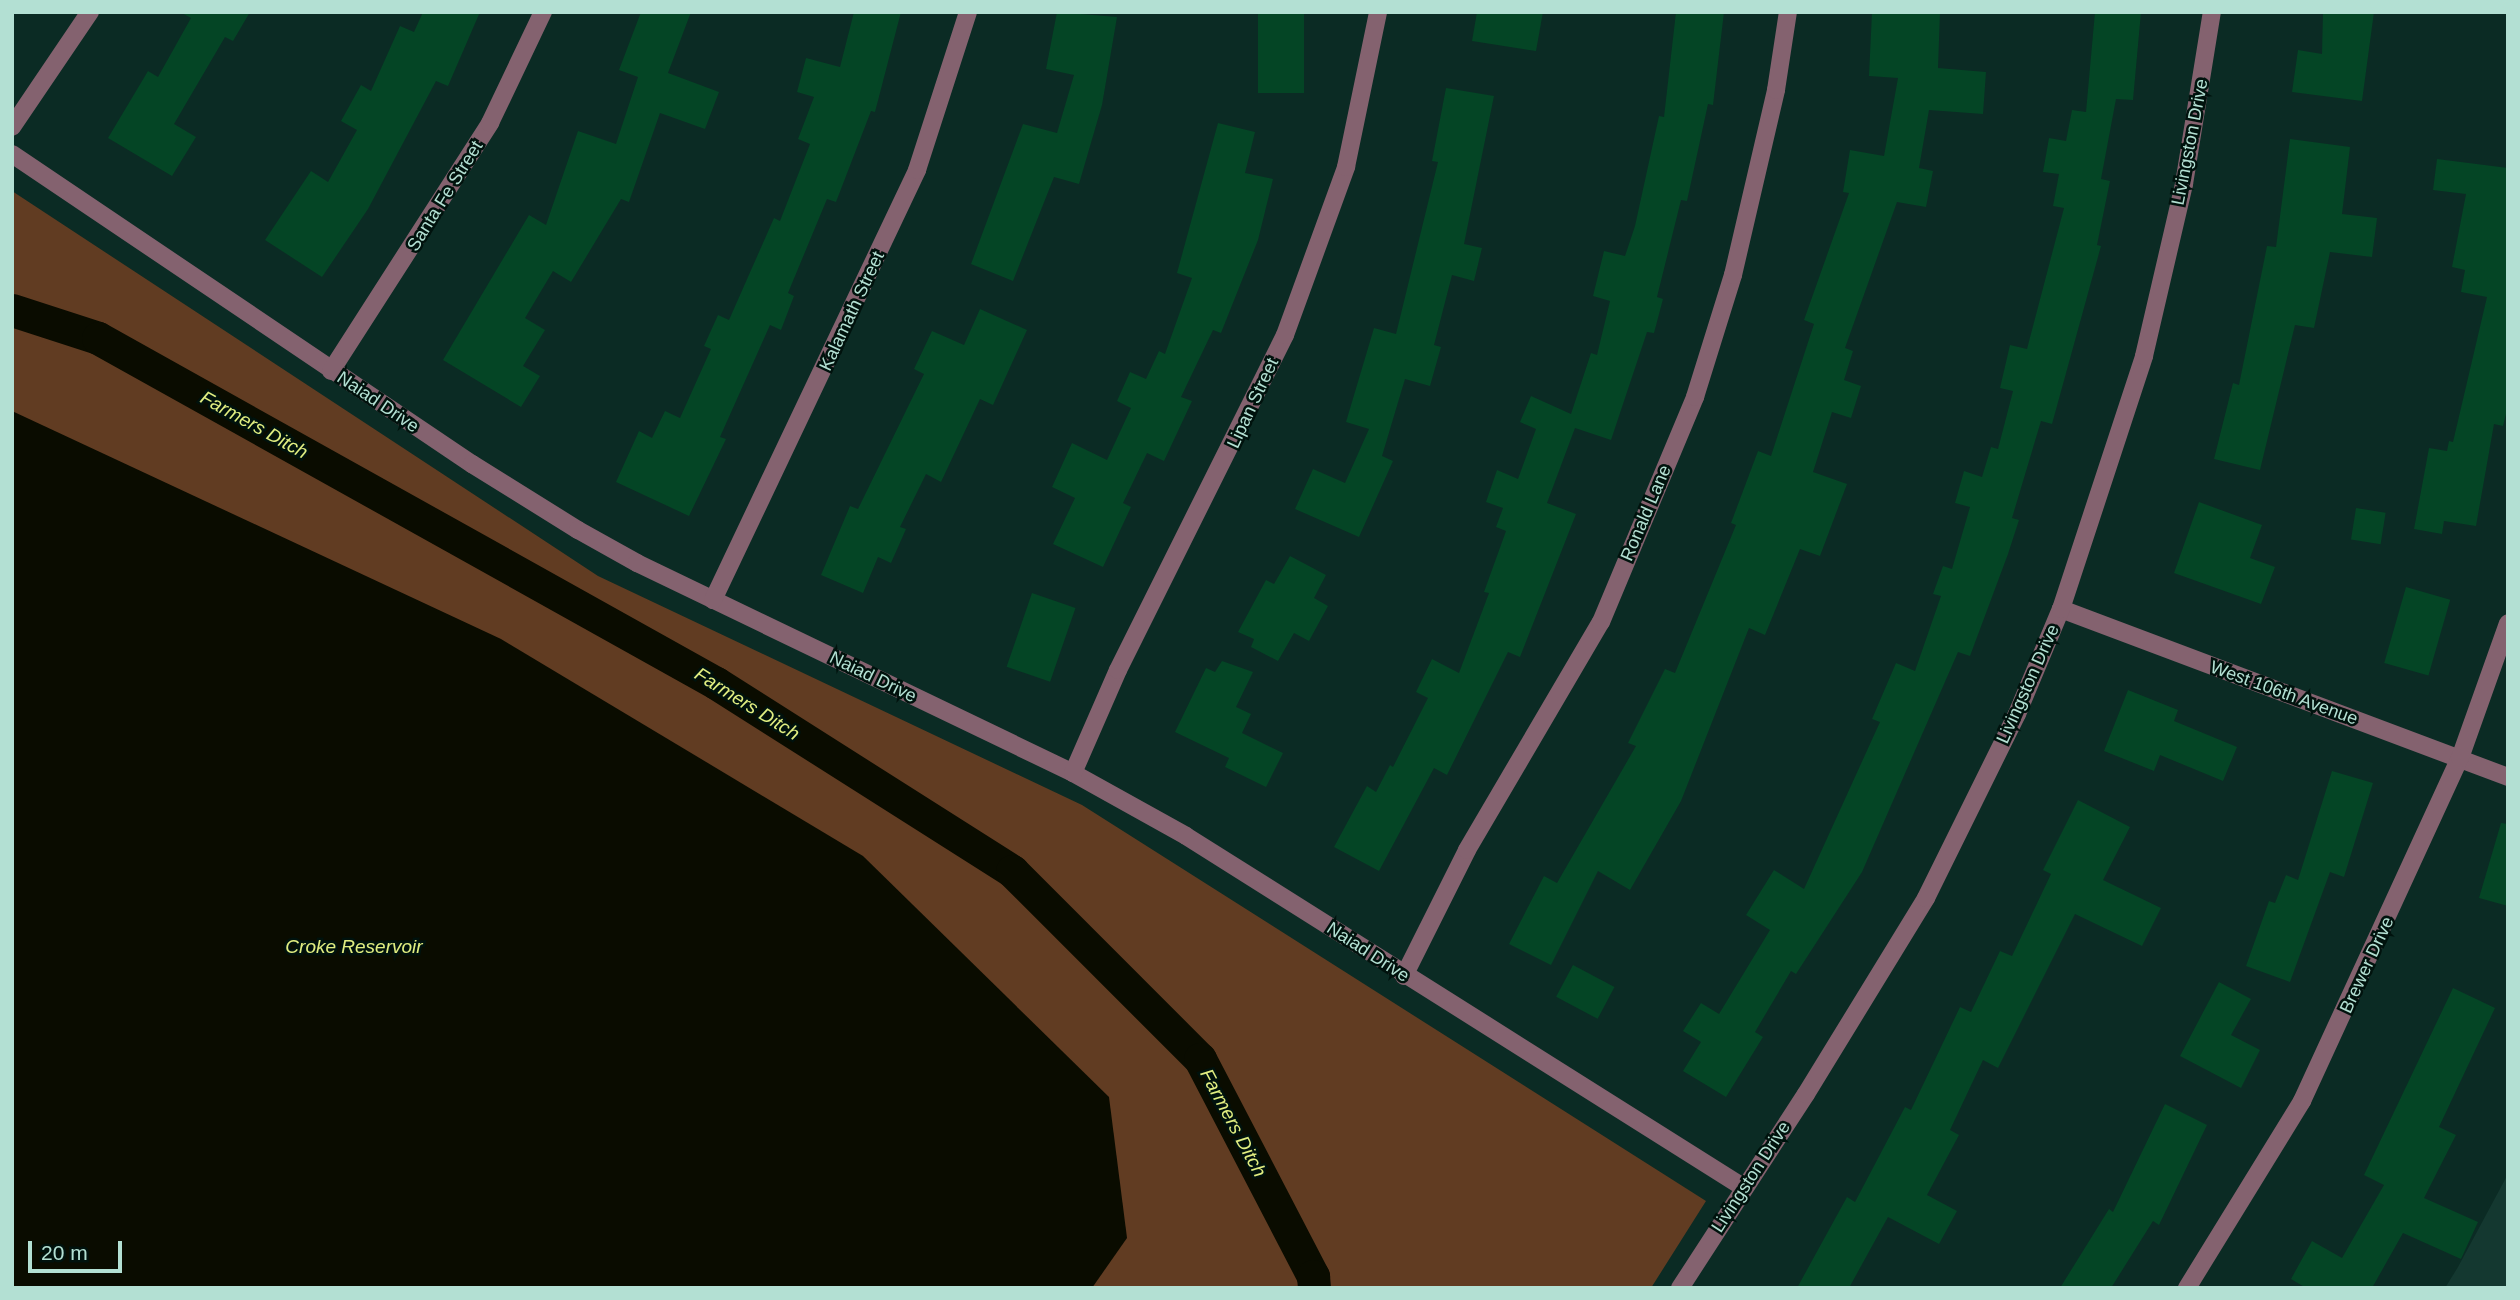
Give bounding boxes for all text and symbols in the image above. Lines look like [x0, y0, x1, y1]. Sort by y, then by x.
street label: Livingston Drive [2167, 77, 2213, 207]
street label: Santa Fe Street [402, 137, 488, 255]
street label: Kalamath Street [815, 248, 889, 374]
street label: Lipan Street [1223, 354, 1283, 452]
street label: Naiad Drive [333, 367, 423, 437]
water label: Farmers Ditch [196, 386, 312, 464]
street label: Ronald Lane [1616, 462, 1676, 564]
street label: Livingston Drive [1992, 621, 2064, 747]
street label: Naiad Drive [826, 647, 920, 707]
street label: West 106th Avenue [2207, 656, 2361, 730]
water label: Farmers Ditch [690, 663, 804, 745]
street label: Brewer Drive [2335, 913, 2399, 1017]
street label: Naiad Drive [1323, 917, 1413, 987]
water label: Croke Reservoir [285, 936, 423, 958]
water label: Farmers Ditch [1195, 1065, 1271, 1181]
street label: Livingston Drive [1707, 1117, 1795, 1237]
scale bar [32, 1226, 126, 1270]
text: 20 m [41, 1241, 88, 1264]

